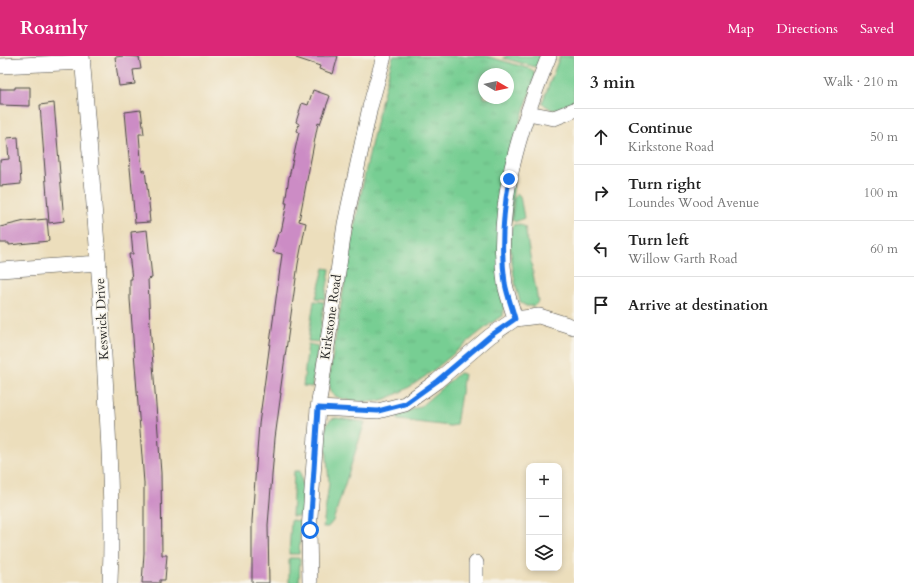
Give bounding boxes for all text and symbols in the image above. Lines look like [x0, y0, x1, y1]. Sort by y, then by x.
text: Roamly [20, 15, 88, 41]
text: Map [728, 19, 754, 38]
text: Directions [776, 19, 838, 38]
text: Saved [860, 19, 894, 38]
north arrow [478, 68, 514, 104]
text: 3 min [590, 71, 635, 94]
text: Walk · 210 m [823, 73, 898, 91]
text: Continue [628, 118, 693, 138]
icon: ahead [590, 126, 612, 148]
text: 50 m [870, 128, 898, 146]
text: Kirkstone Road [628, 138, 714, 156]
route end [500, 170, 518, 188]
text: Turn right [628, 174, 701, 194]
icon: right [590, 182, 612, 204]
text: 100 m [864, 184, 898, 202]
text: Loundes Wood Avenue [628, 194, 759, 212]
text: Turn left [628, 230, 689, 250]
icon: left [590, 238, 612, 260]
text: 60 m [870, 240, 898, 258]
text: Willow Garth Road [628, 250, 738, 268]
street label: Kirkstone Road [316, 273, 346, 361]
street label: Keswick Drive [91, 278, 113, 360]
icon: arrive [590, 294, 612, 316]
text: Arrive at destination [628, 295, 768, 315]
map controls [526, 463, 562, 571]
button: + [526, 463, 562, 499]
button: − [526, 499, 562, 535]
route start [301, 521, 319, 539]
button: layers [526, 535, 562, 571]

